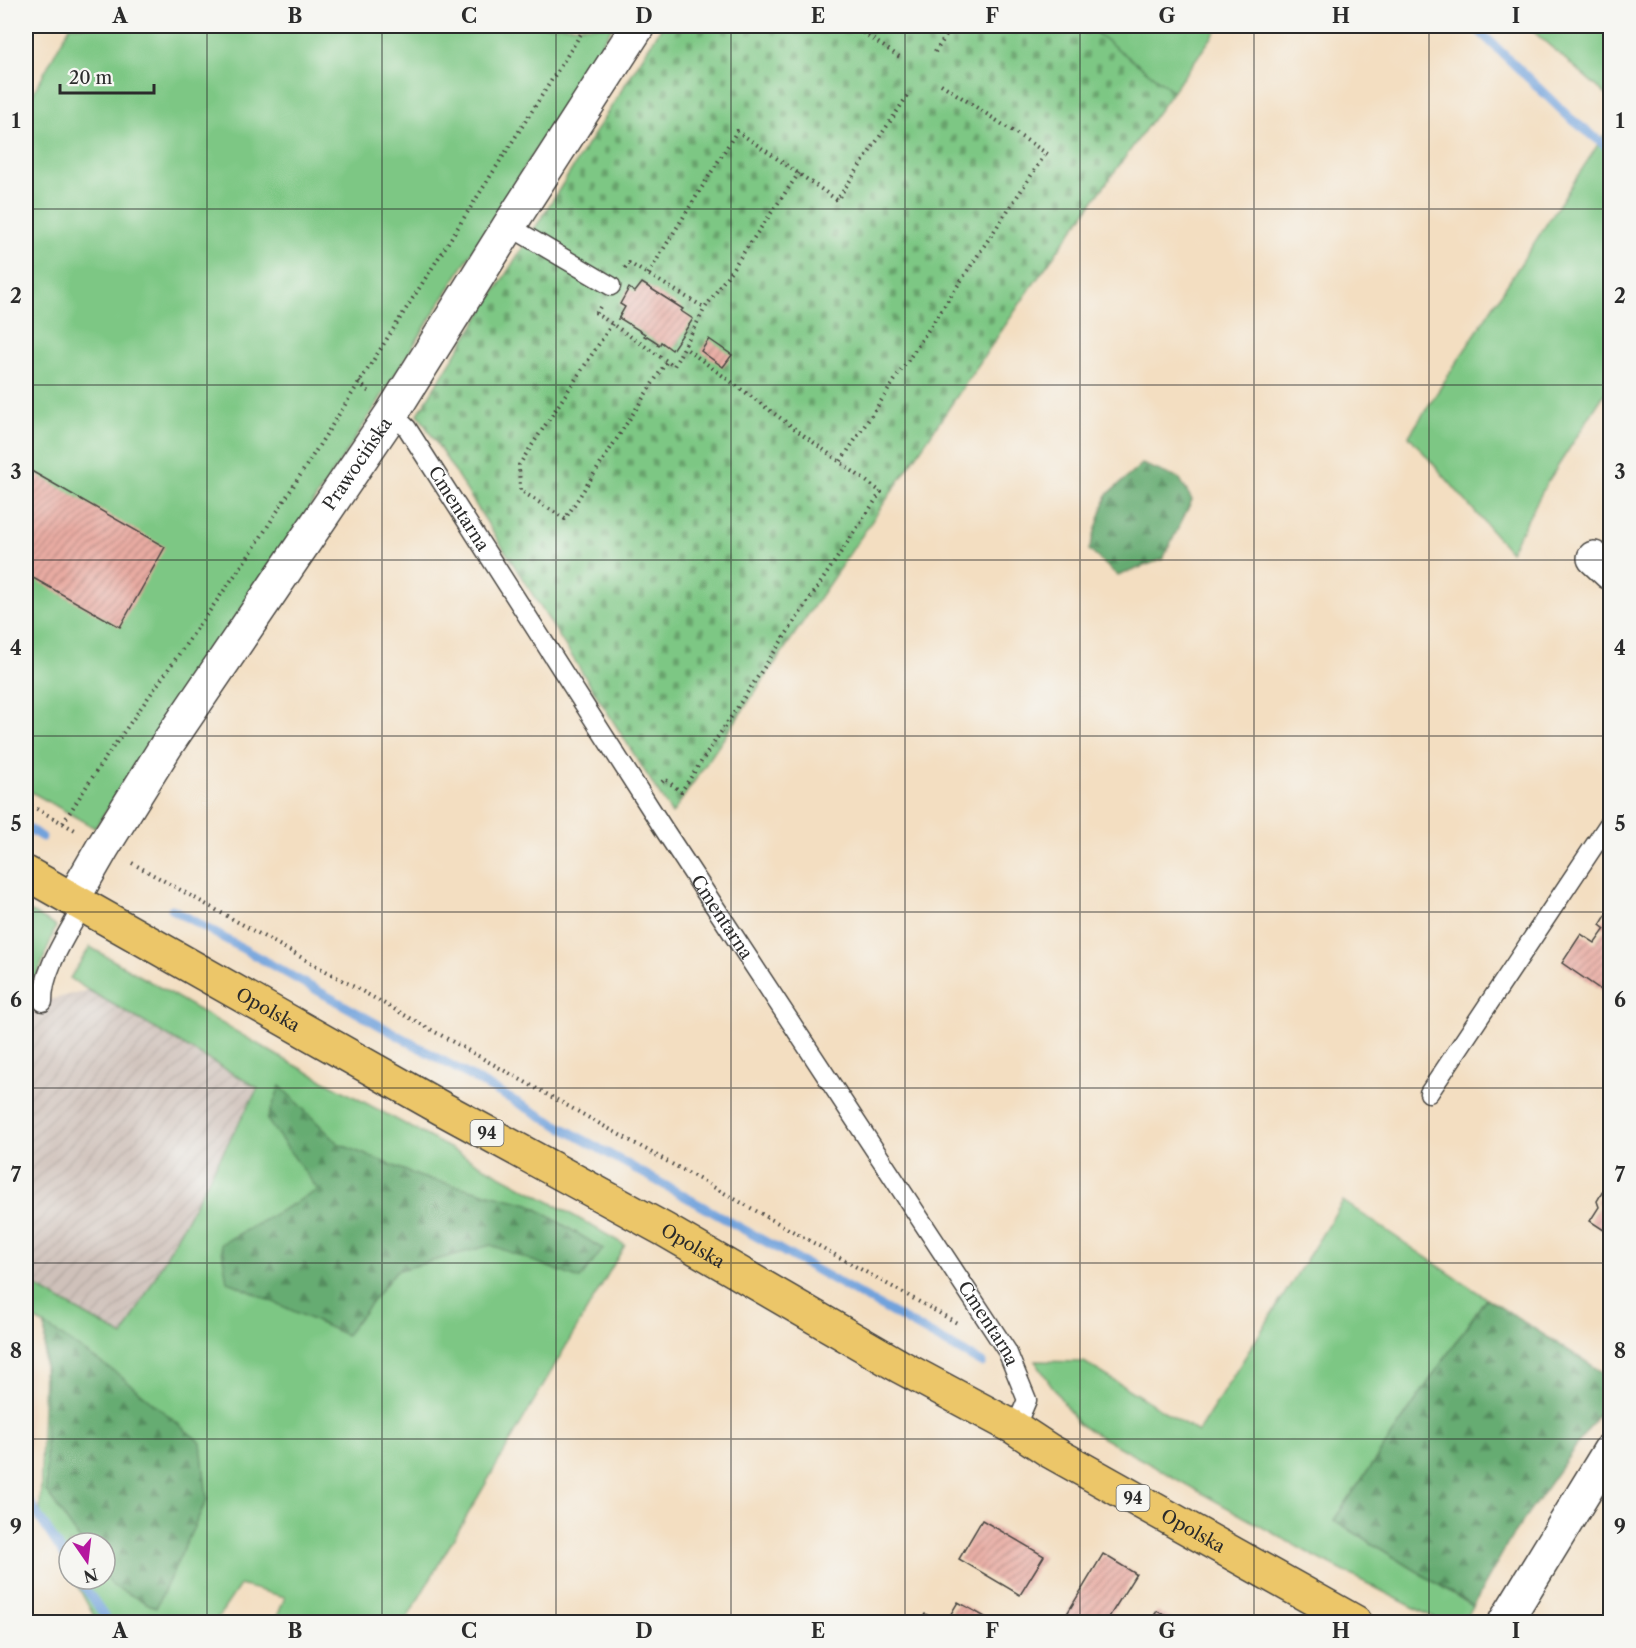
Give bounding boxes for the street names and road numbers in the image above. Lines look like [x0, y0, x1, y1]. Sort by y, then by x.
street label: Prawocińska [318, 413, 397, 514]
street label: Cmentarna [423, 462, 494, 556]
street label: Cmentarna [686, 871, 758, 964]
street label: Opolska [232, 983, 304, 1037]
road number: 94 [470, 1120, 504, 1146]
street label: Opolska [657, 1219, 729, 1273]
street label: Cmentarna [953, 1277, 1023, 1370]
road number: 94 [1116, 1485, 1150, 1511]
street label: Opolska [1157, 1505, 1229, 1558]

